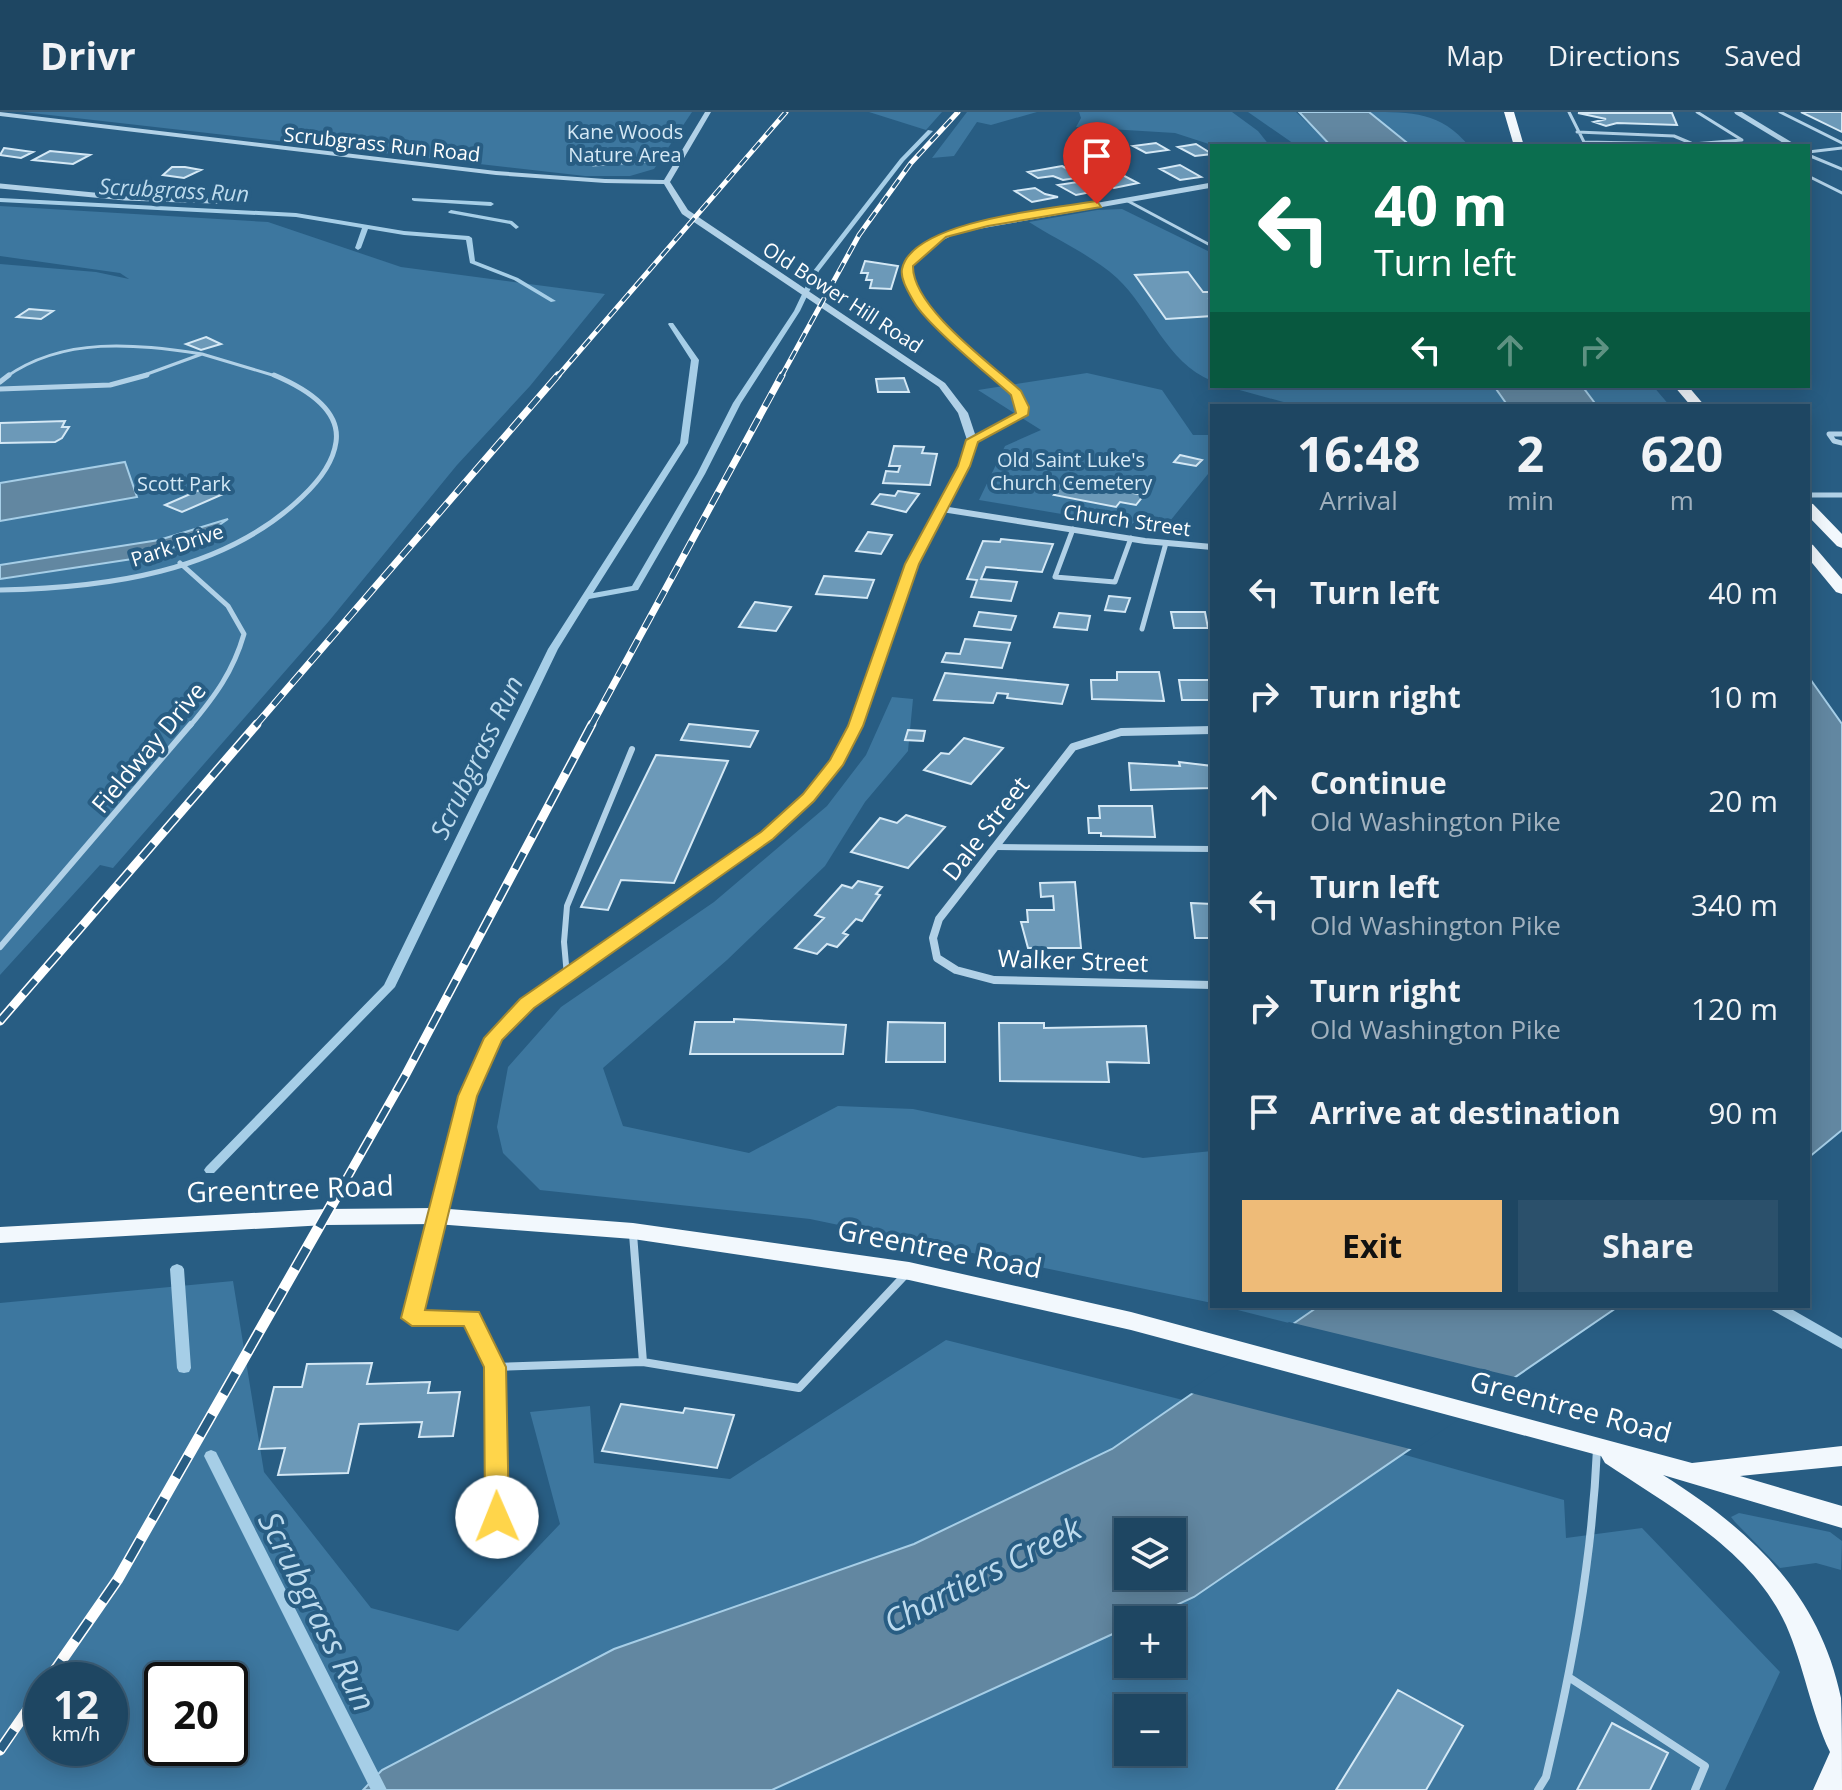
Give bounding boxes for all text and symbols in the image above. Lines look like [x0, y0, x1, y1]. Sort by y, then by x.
text: Drivr [40, 29, 136, 81]
text: Map [1446, 36, 1504, 74]
text: Directions [1548, 36, 1680, 74]
text: Saved [1724, 36, 1802, 74]
park label: Kane Woods Nature Area [567, 118, 683, 168]
street label: Scrubgrass Run Road [282, 120, 482, 168]
pin [1063, 122, 1131, 204]
icon: arrive [1075, 134, 1119, 178]
text: 40 m [1374, 166, 1508, 242]
water label: Scrubgrass Run [98, 170, 250, 208]
icon: left [1242, 176, 1346, 280]
street label: Old Bower Hill Road [758, 235, 928, 359]
text: Turn left [1374, 238, 1516, 287]
icon: left [1404, 328, 1448, 372]
icon: ahead [1488, 328, 1532, 372]
icon: right [1572, 328, 1616, 372]
text: 16:48 [1297, 421, 1420, 486]
text: 2 [1517, 421, 1544, 486]
text: 620 [1641, 421, 1723, 486]
park label: Old Saint Luke's Church Cemetery [990, 446, 1153, 496]
park label: Scott Park [137, 470, 231, 497]
text: Arrival [1319, 482, 1398, 518]
text: min [1507, 482, 1554, 518]
text: m [1670, 482, 1694, 518]
street label: Church Street [1062, 498, 1192, 542]
street label: Park Drive [127, 517, 227, 573]
icon: left [1242, 570, 1286, 614]
text: Turn left [1310, 572, 1440, 613]
text: 40 m [1708, 572, 1778, 613]
water label: Scrubgrass Run [421, 669, 531, 845]
street label: Fieldway Drive [83, 674, 213, 820]
icon: right [1242, 674, 1286, 718]
text: Turn right [1310, 676, 1461, 717]
text: 10 m [1708, 676, 1778, 717]
text: Continue [1310, 762, 1447, 803]
street label: Dale Street [934, 769, 1036, 887]
icon: ahead [1242, 778, 1286, 822]
text: 20 m [1708, 780, 1778, 821]
text: Old Washington Pike [1310, 803, 1561, 839]
text: Turn left [1310, 866, 1440, 907]
icon: left [1242, 882, 1286, 926]
text: 340 m [1691, 884, 1778, 925]
text: Old Washington Pike [1310, 907, 1561, 943]
street label: Walker Street [997, 941, 1149, 979]
text: Turn right [1310, 970, 1461, 1011]
icon: right [1242, 986, 1286, 1030]
text: 120 m [1691, 988, 1778, 1029]
text: Old Washington Pike [1310, 1011, 1561, 1047]
icon: arrive [1242, 1090, 1286, 1134]
text: Arrive at destination [1310, 1092, 1621, 1133]
text: 90 m [1708, 1092, 1778, 1133]
street label: Greentree Road [186, 1165, 394, 1211]
button: Exit [1242, 1200, 1502, 1292]
button: Share [1518, 1200, 1778, 1292]
street label: Greentree Road [835, 1210, 1045, 1286]
street label: Greentree Road [1466, 1361, 1676, 1451]
position arrow [455, 1475, 539, 1559]
water label: Scrubgrass Run [249, 1504, 387, 1718]
water label: Chartiers Creek [876, 1505, 1089, 1642]
map controls [1114, 1518, 1186, 1766]
button: layers [1114, 1518, 1186, 1590]
button: + [1114, 1606, 1186, 1678]
speed limit sign: 20 [144, 1662, 248, 1766]
text: 12 [53, 1676, 99, 1731]
button: − [1114, 1694, 1186, 1766]
text: km/h [52, 1720, 100, 1747]

